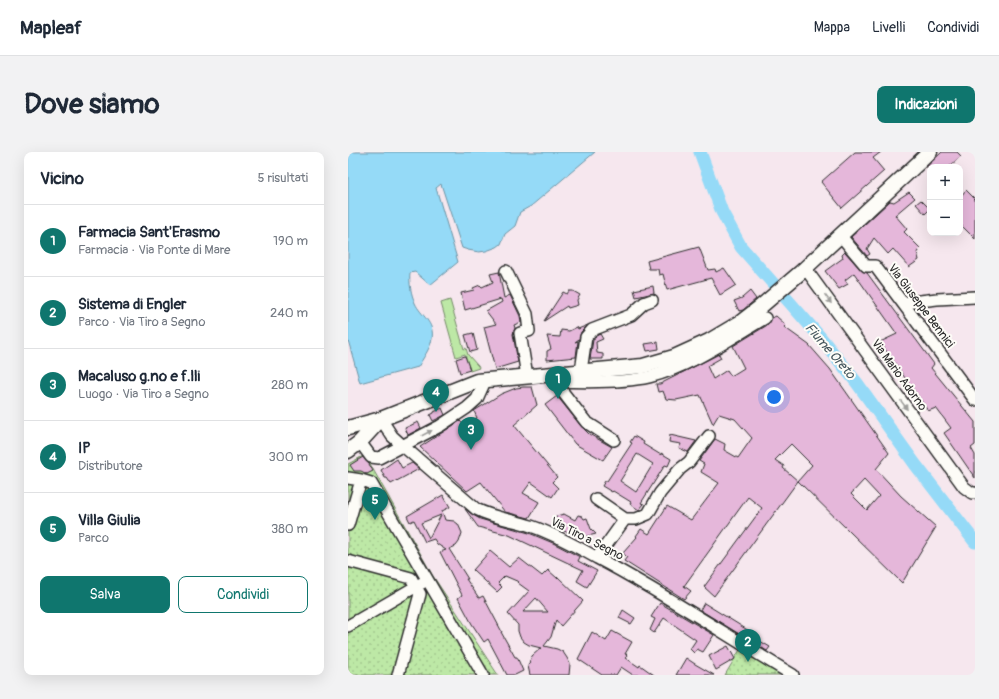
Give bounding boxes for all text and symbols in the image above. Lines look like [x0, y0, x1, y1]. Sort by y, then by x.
text: Mapleaf [20, 16, 82, 40]
text: Mappa [814, 19, 850, 36]
text: Livelli [872, 19, 905, 36]
text: Condividi [927, 19, 979, 36]
button: Indicazioni [877, 86, 975, 123]
text: Dove siamo [24, 87, 160, 122]
map controls [927, 164, 963, 236]
button: + [927, 164, 963, 200]
text: Vicino [40, 168, 84, 189]
text: 5 risultati [258, 170, 308, 186]
button: − [927, 200, 963, 236]
text: Farmacia Sant'Erasmo [78, 223, 220, 242]
text: 1 [50, 233, 56, 249]
text: 190 m [273, 233, 308, 249]
text: Farmacia · Via Ponte di Mare [78, 242, 231, 258]
street label: Via Giuseppe Bennici [885, 261, 957, 351]
one-way arrow [824, 294, 832, 305]
text: Sistema di Engler [78, 295, 186, 314]
text: 2 [49, 305, 57, 321]
text: 240 m [270, 305, 308, 321]
text: Parco · Via Tiro a Segno [78, 314, 205, 330]
water label: Fiume Oreto [802, 320, 859, 383]
street label: Via Mario Adorno [868, 336, 930, 414]
pin: 1 [545, 366, 571, 399]
text: Macaluso g.no e f.lli [78, 367, 200, 386]
text: 3 [49, 377, 57, 393]
text: 280 m [271, 377, 308, 393]
pin: 4 [423, 379, 449, 412]
text: Luogo · Via Tiro a Segno [78, 386, 209, 402]
your location [764, 387, 784, 407]
one-way arrow [900, 399, 908, 410]
pin: 3 [458, 417, 484, 450]
one-way arrow [421, 429, 433, 436]
text: IP [78, 439, 91, 458]
text: 4 [49, 449, 57, 465]
text: 300 m [269, 449, 308, 465]
text: Distributore [78, 458, 142, 474]
pin: 5 [362, 487, 388, 520]
text: Villa Giulia [78, 511, 140, 530]
street label: Via Tiro a Segno [548, 514, 627, 564]
text: 5 [49, 521, 57, 537]
text: 380 m [271, 521, 308, 537]
text: Parco [78, 530, 109, 546]
button: Salva [40, 576, 170, 613]
button: Condividi [178, 576, 308, 613]
pin: 2 [735, 629, 761, 662]

